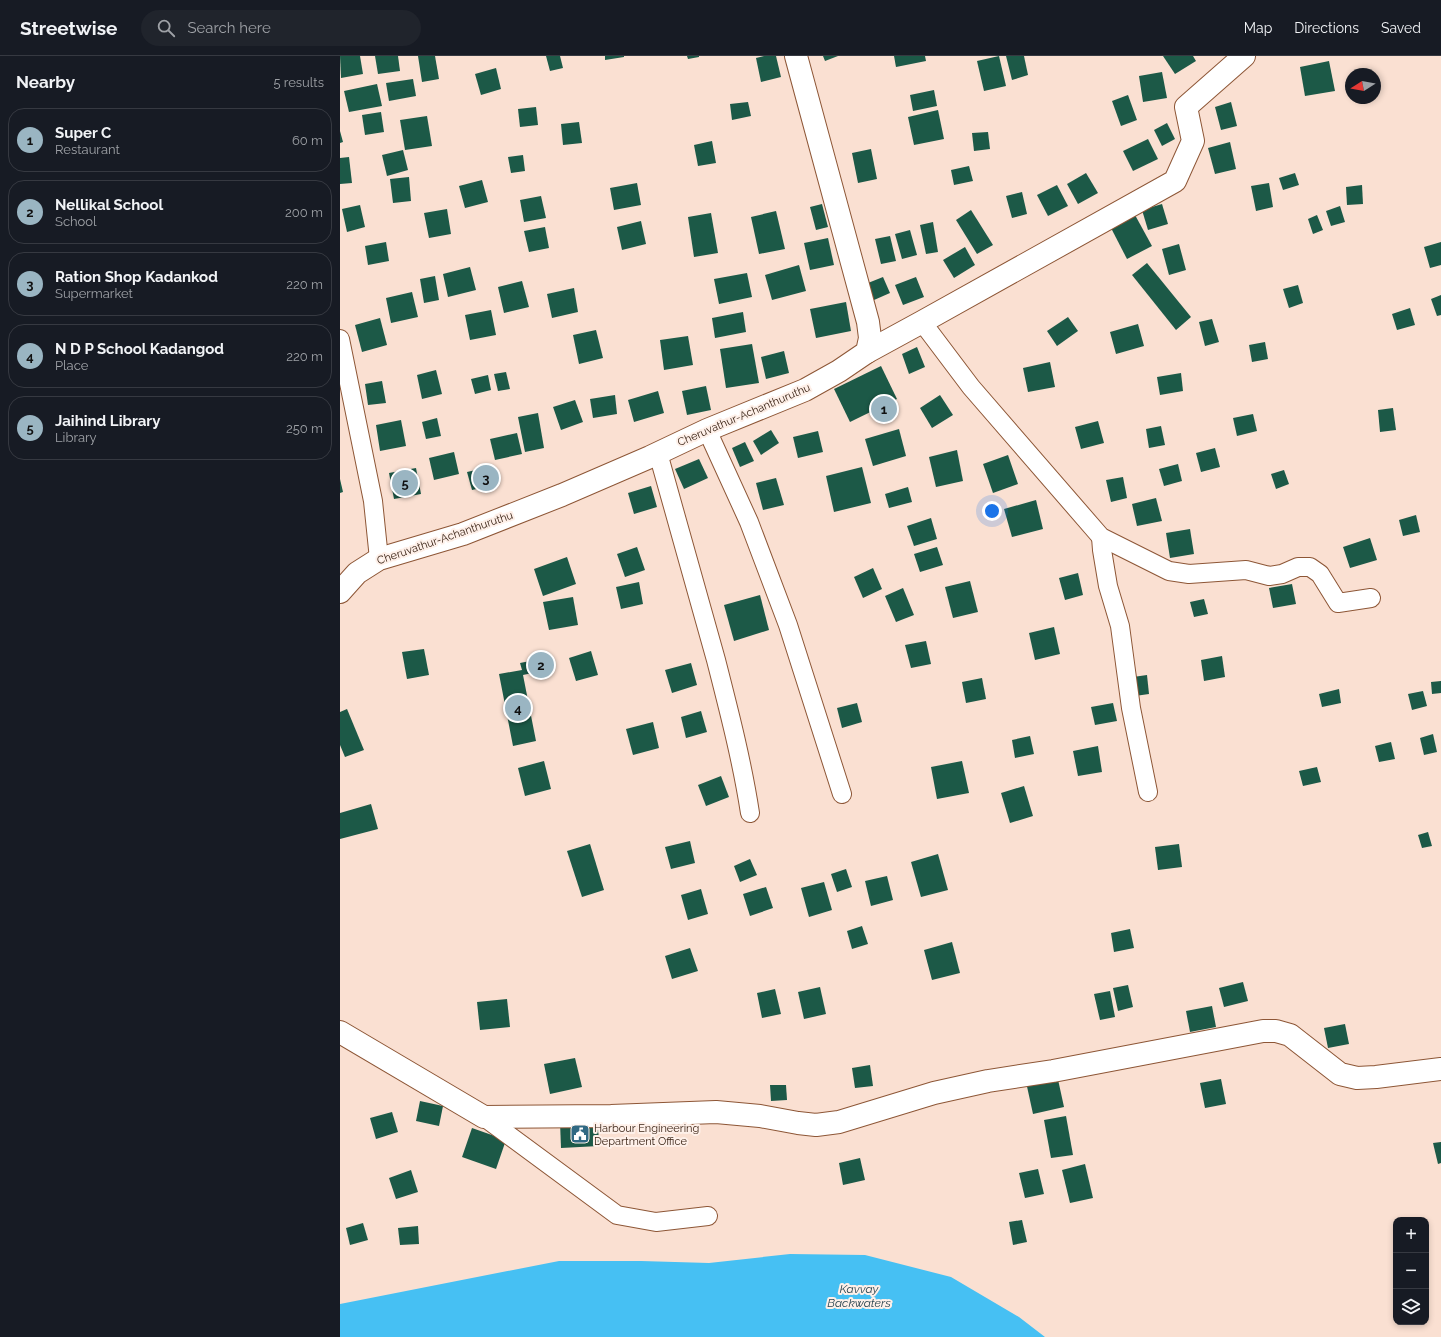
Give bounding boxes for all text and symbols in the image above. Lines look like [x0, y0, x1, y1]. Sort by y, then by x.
search box [141, 10, 421, 46]
text: Streetwise [20, 17, 117, 39]
icon: search [155, 17, 177, 39]
text: Search here [187, 19, 271, 37]
text: Map [1244, 20, 1272, 36]
text: Directions [1294, 20, 1359, 36]
text: Saved [1381, 20, 1421, 36]
north arrow [1345, 68, 1381, 104]
text: Nearby [16, 72, 75, 92]
text: 5 results [273, 75, 324, 90]
text: Super C [55, 124, 111, 142]
text: 1 [27, 133, 33, 148]
text: 60 m [292, 133, 323, 148]
text: Restaurant [55, 142, 120, 157]
text: Nellikal School [55, 196, 163, 214]
text: 2 [26, 205, 34, 220]
text: 200 m [285, 205, 323, 220]
text: School [55, 214, 97, 229]
text: Ration Shop Kadankod [55, 268, 218, 286]
text: 3 [26, 277, 34, 292]
text: 220 m [286, 277, 323, 292]
text: Supermarket [55, 286, 133, 301]
text: N D P School Kadangod [55, 340, 224, 358]
text: 4 [26, 349, 34, 364]
text: 220 m [286, 349, 323, 364]
text: Place [55, 358, 88, 373]
street label: Cheruvathur-Achanthuruthu [676, 381, 812, 449]
pin: 1 [871, 394, 897, 424]
text: Jaihind Library [55, 412, 160, 430]
text: 5 [26, 421, 34, 436]
text: 250 m [286, 421, 323, 436]
text: Library [55, 430, 97, 445]
pin: 3 [473, 463, 499, 493]
pin: 5 [392, 468, 418, 498]
your location [982, 501, 1002, 521]
street label: Cheruvathur-Achanthuruthu [375, 509, 515, 567]
pin: 2 [528, 650, 554, 680]
pin: 4 [505, 693, 531, 723]
place label: Harbour Engineering Department Office [594, 1122, 699, 1148]
public building icon: Harbour Engineering Department Office [569, 1123, 591, 1145]
map controls [1393, 1217, 1429, 1325]
button: + [1393, 1217, 1429, 1253]
button: − [1393, 1253, 1429, 1289]
water label: Kavvay Backwaters [827, 1282, 891, 1310]
button: layers [1393, 1289, 1429, 1325]

